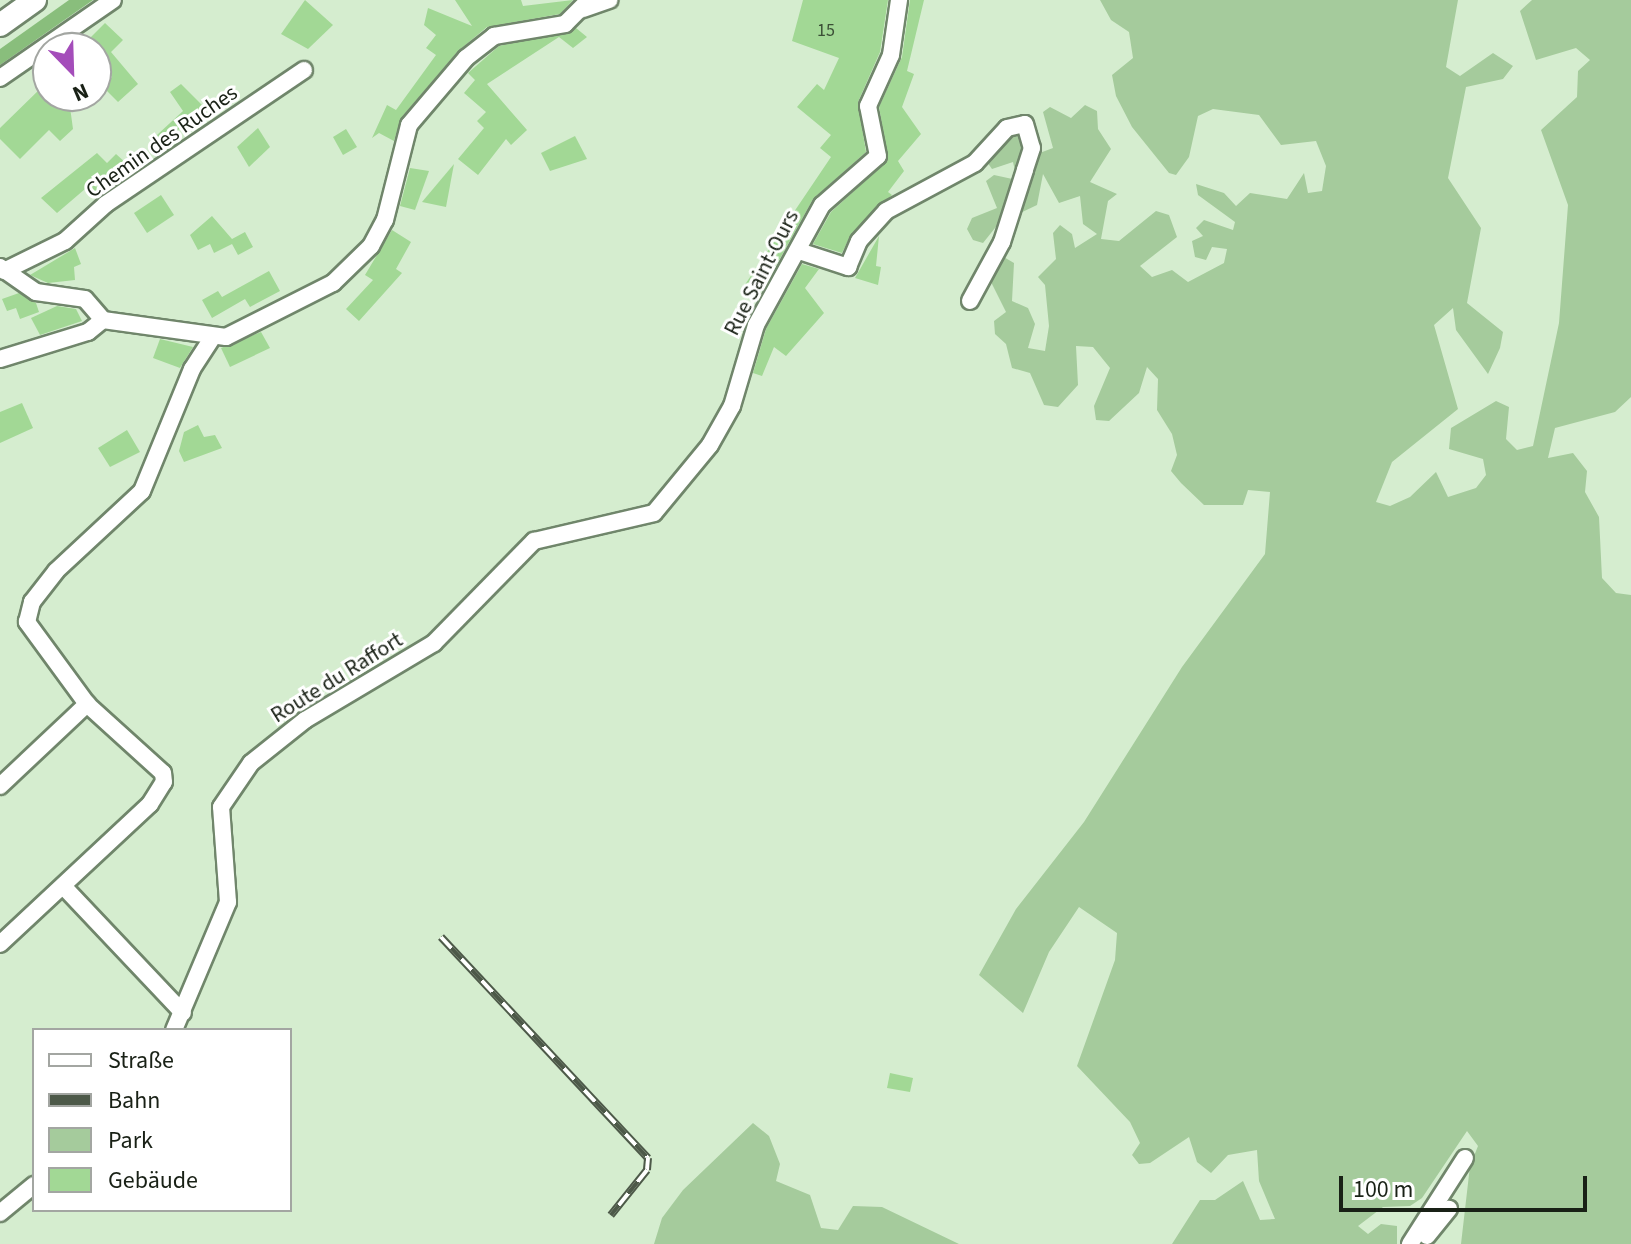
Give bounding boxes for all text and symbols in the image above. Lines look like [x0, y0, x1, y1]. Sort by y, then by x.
house number: 15 [817, 20, 835, 42]
north arrow [32, 32, 112, 112]
text: N [68, 75, 94, 110]
street label: Chemin des Ruches [81, 80, 243, 204]
street label: Rue Saint-Ours [719, 206, 805, 340]
street label: Route du Raffort [266, 627, 408, 729]
legend [32, 1028, 292, 1212]
text: Straße [108, 1043, 174, 1078]
text: Bahn [108, 1083, 160, 1118]
text: Park [108, 1123, 153, 1158]
scale bar [1343, 1160, 1591, 1210]
text: Gebäude [108, 1163, 198, 1198]
text: 100 m [1353, 1172, 1413, 1207]

